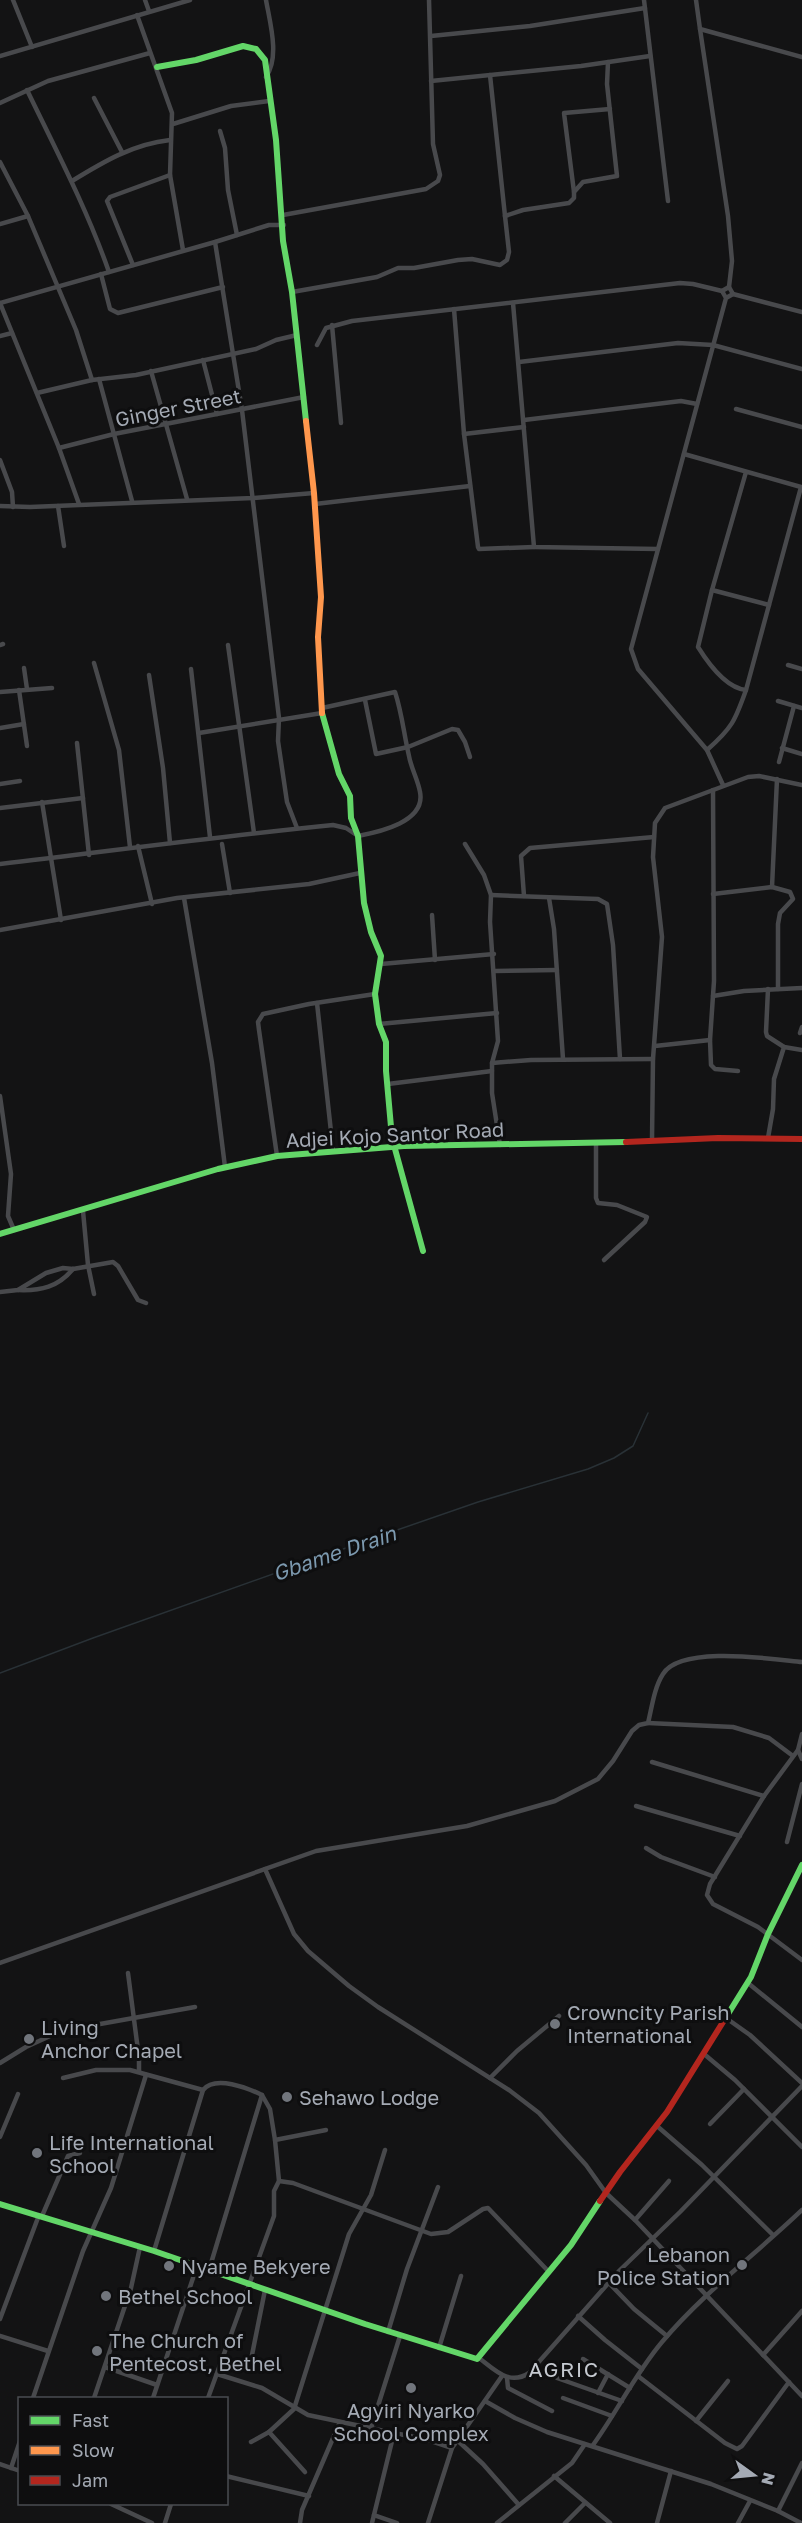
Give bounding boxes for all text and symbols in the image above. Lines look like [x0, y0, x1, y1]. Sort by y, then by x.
street label: Ginger Street [113, 383, 243, 431]
street label: Adjei Kojo Santor Road [285, 1116, 505, 1152]
water label: Gbame Drain [269, 1519, 400, 1586]
place label: Crowncity Parish International [567, 2000, 730, 2047]
place label: Living Anchor Chapel [41, 2015, 182, 2062]
marker: Crowncity Parish International [548, 2017, 562, 2031]
marker: Living Anchor Chapel [22, 2032, 36, 2046]
place label: Sehawo Lodge [299, 2085, 439, 2109]
marker: Sehawo Lodge [280, 2090, 294, 2104]
place label: Life International School [49, 2130, 214, 2177]
marker: Life International School [30, 2146, 44, 2160]
place label: Lebanon Police Station [597, 2242, 730, 2289]
place label: Nyame Bekyere [181, 2254, 331, 2278]
marker: Lebanon Police Station [735, 2258, 749, 2272]
marker: Nyame Bekyere [162, 2259, 176, 2273]
place label: Bethel School [118, 2284, 253, 2308]
marker: Bethel School [99, 2289, 113, 2303]
place label: The Church of Pentecost, Bethel [109, 2328, 282, 2375]
marker: The Church of Pentecost, Bethel [90, 2344, 104, 2358]
district label: AGRIC [528, 2356, 600, 2382]
marker: Agyiri Nyarko School Complex [404, 2381, 418, 2395]
legend [18, 2397, 228, 2505]
place label: Agyiri Nyarko School Complex [333, 2398, 489, 2445]
text: Fast [72, 2409, 109, 2431]
text: Slow [72, 2439, 115, 2461]
north arrow [724, 2445, 784, 2505]
text: Jam [72, 2469, 108, 2491]
text: N [757, 2470, 780, 2487]

